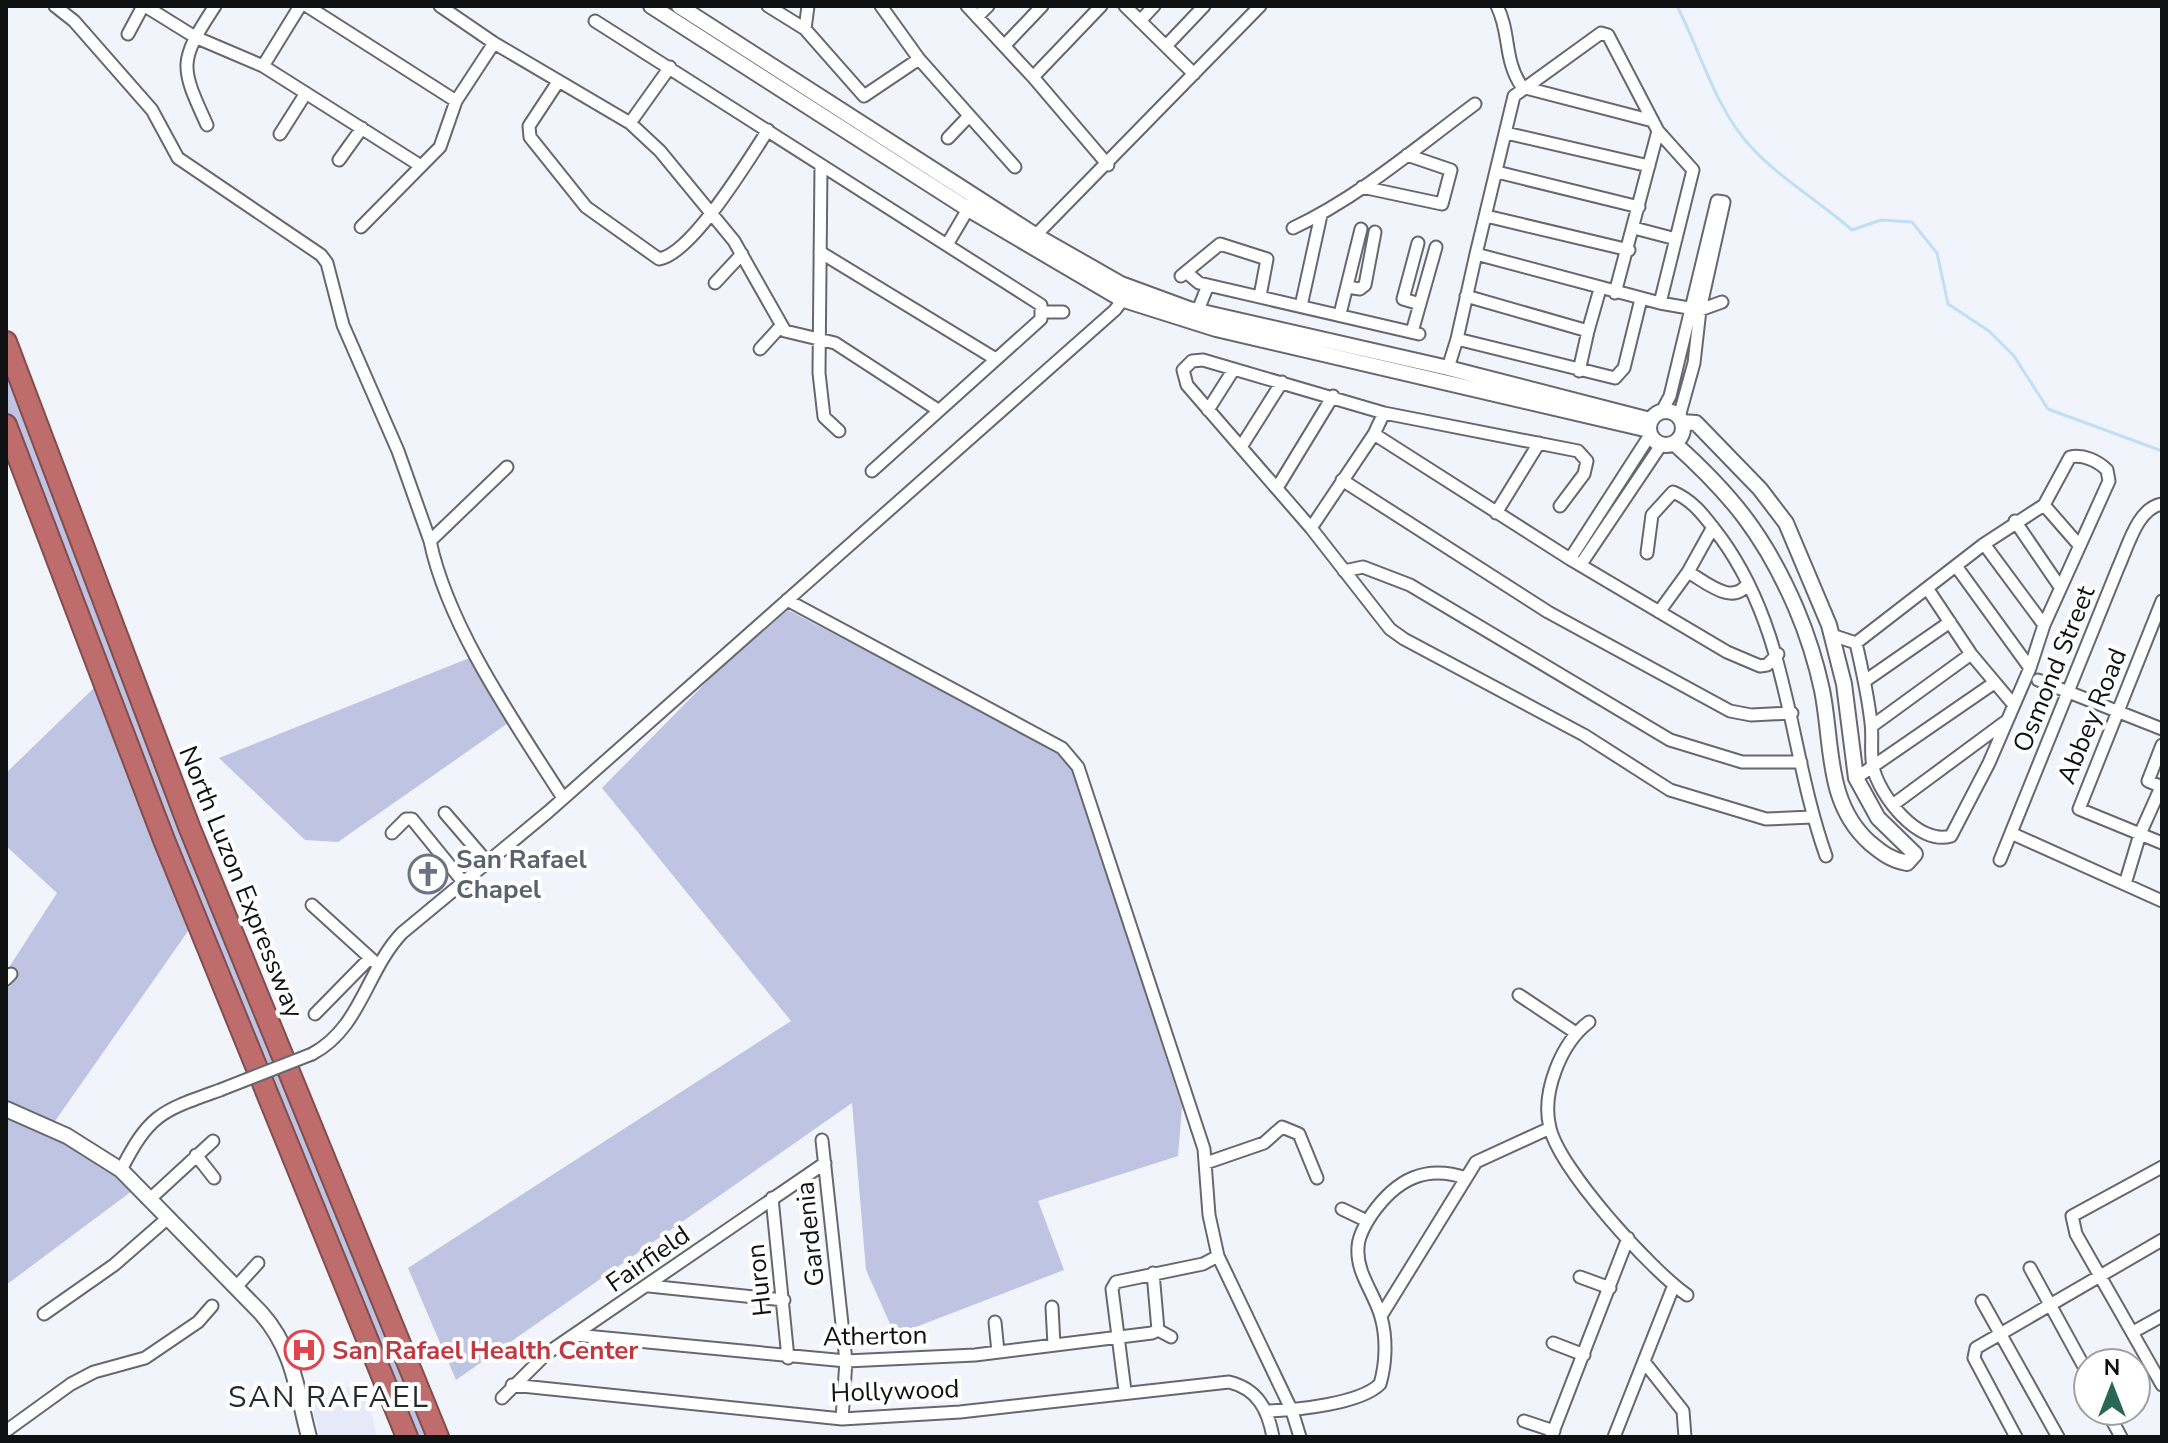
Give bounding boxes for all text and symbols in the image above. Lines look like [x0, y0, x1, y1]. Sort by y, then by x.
street label: Osmond Street [2005, 580, 2104, 757]
street label: Abbey Road [2049, 643, 2135, 789]
street label: North Luzon Expressway [170, 741, 312, 1024]
place label: San Rafael Chapel [456, 842, 587, 907]
church icon: San Rafael Chapel [407, 853, 449, 895]
street label: Gardenia [787, 1180, 833, 1288]
street label: Fairfield [599, 1218, 697, 1300]
street label: Huron [738, 1242, 780, 1318]
street label: Atherton [822, 1318, 928, 1354]
hospital icon: San Rafael Health Center [283, 1329, 325, 1371]
place label: San Rafael Health Center [332, 1333, 639, 1368]
north arrow [2072, 1347, 2152, 1427]
text: N [2104, 1353, 2120, 1383]
street label: Hollywood [830, 1371, 960, 1411]
district label: SAN RAFAEL [228, 1377, 430, 1418]

